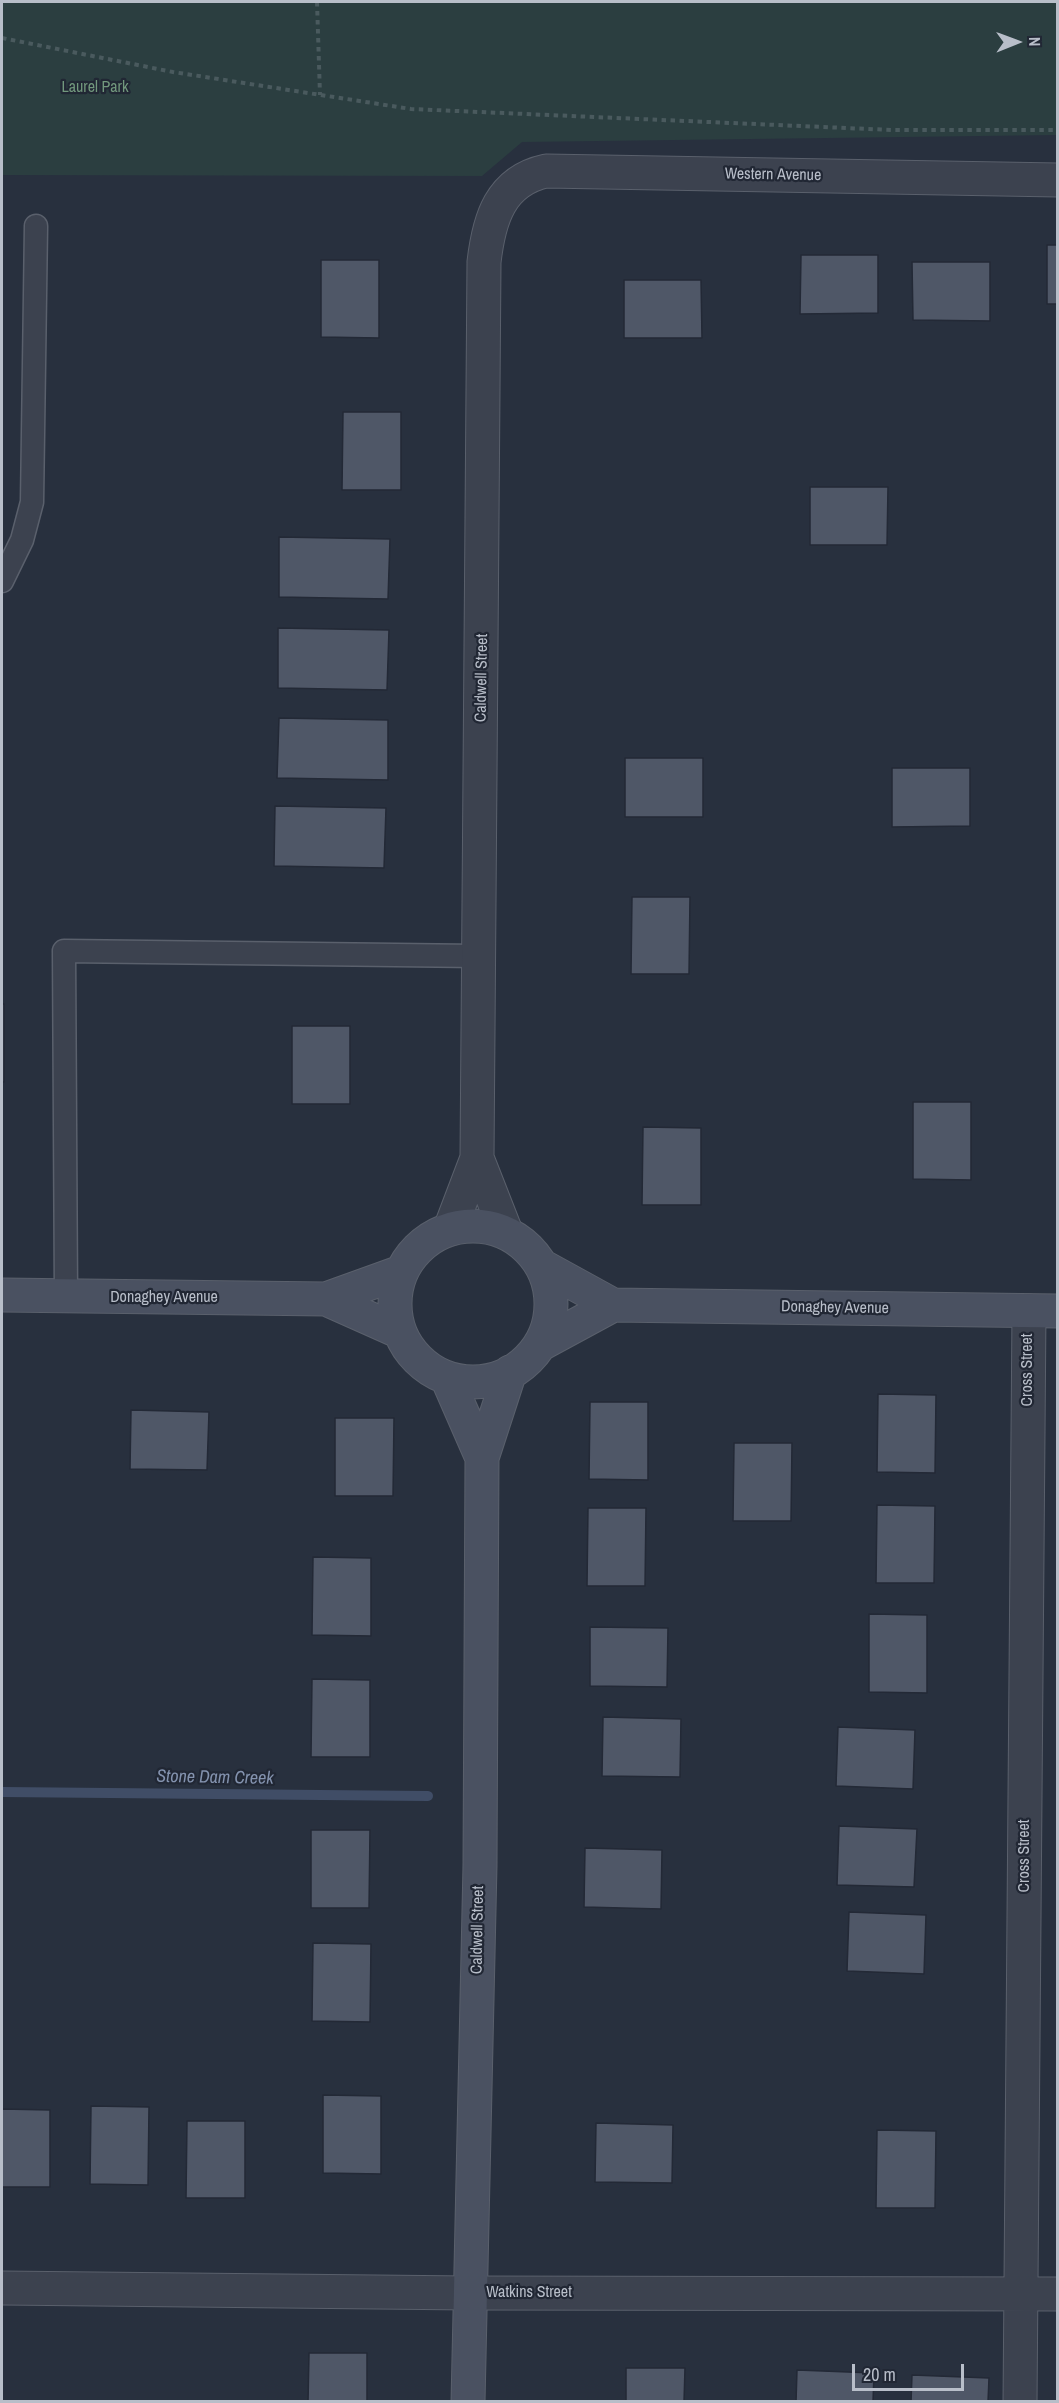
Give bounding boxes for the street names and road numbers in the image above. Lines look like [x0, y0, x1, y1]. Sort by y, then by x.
street label: Western Avenue [725, 165, 821, 185]
street label: Caldwell Street [472, 634, 492, 722]
street label: Donaghey Avenue [110, 1288, 218, 1308]
street label: Donaghey Avenue [781, 1297, 889, 1319]
street label: Cross Street [1018, 1334, 1038, 1406]
street label: Cross Street [1015, 1820, 1035, 1892]
street label: Caldwell Street [468, 1886, 488, 1974]
street label: Watkins Street [486, 2283, 572, 2303]

